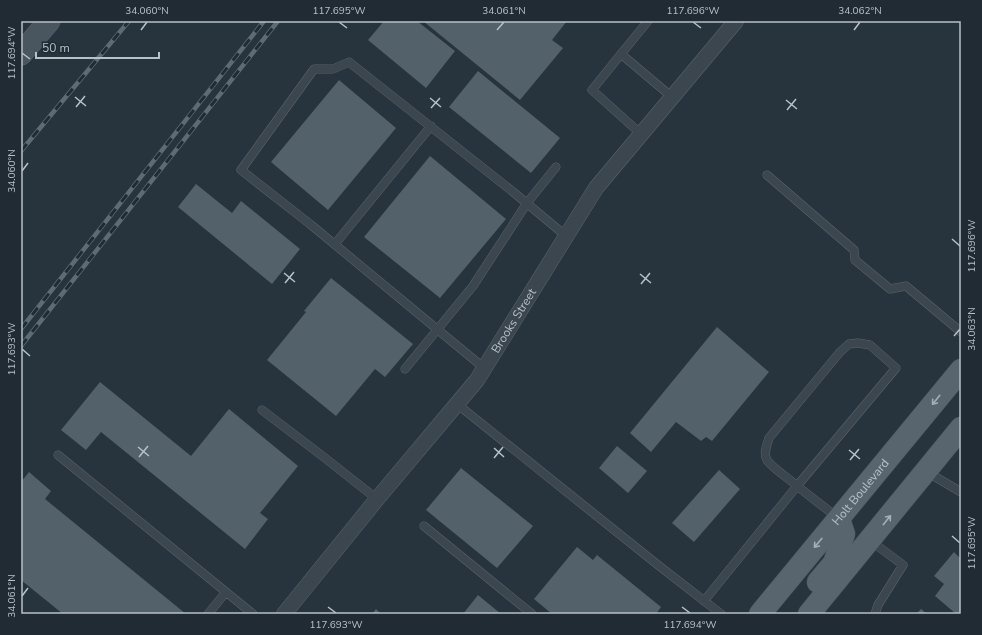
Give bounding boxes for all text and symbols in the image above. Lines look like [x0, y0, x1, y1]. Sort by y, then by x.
text: 34.060°N [125, 4, 169, 18]
text: 117.695°W [312, 4, 366, 18]
text: 34.061°N [482, 4, 526, 18]
text: 117.696°W [666, 4, 720, 18]
text: 34.062°N [838, 4, 882, 18]
text: 117.694°W [5, 26, 19, 80]
scale bar [36, 34, 159, 60]
text: 50 m [42, 40, 70, 56]
text: 34.060°N [5, 149, 19, 193]
text: 117.696°W [965, 219, 979, 273]
street label: Brooks Street [488, 285, 540, 356]
text: 34.063°N [965, 307, 979, 351]
text: 117.693°W [5, 322, 19, 376]
one-way arrow [932, 394, 941, 405]
street label: Holt Boulevard [828, 455, 893, 529]
one-way arrow [882, 514, 891, 525]
text: 117.695°W [965, 516, 979, 570]
one-way arrow [814, 538, 823, 549]
text: 34.061°N [5, 574, 19, 618]
text: 117.693°W [309, 618, 363, 632]
text: 117.694°W [663, 618, 717, 632]

